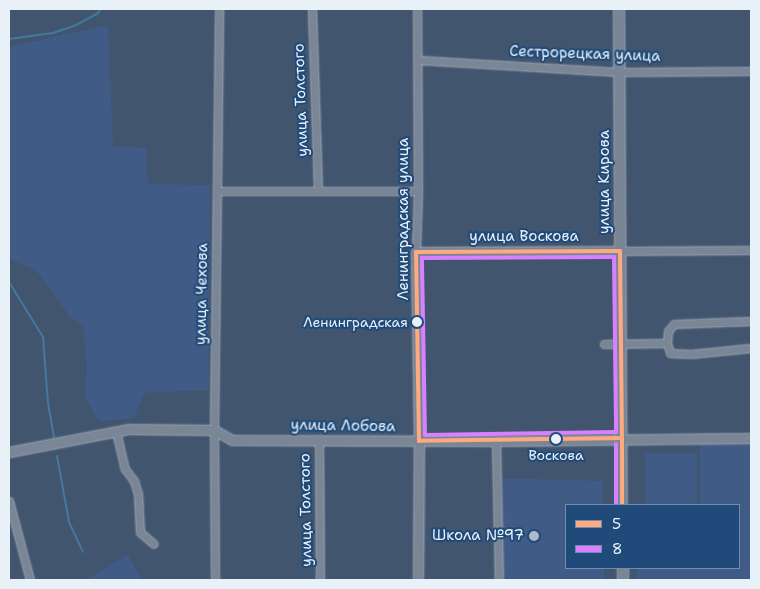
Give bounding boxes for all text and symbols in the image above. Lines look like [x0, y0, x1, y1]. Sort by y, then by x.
street label: Сестрорецкая улица [509, 42, 661, 66]
street label: улица Толстого [290, 43, 312, 157]
street label: улица Кирова [596, 130, 614, 234]
street label: Ленинградская улица [395, 138, 413, 300]
street label: улица Воскова [469, 228, 579, 246]
street label: улица Чехова [192, 243, 212, 345]
place label: Ленинградская [303, 314, 408, 330]
marker: Ленинградская [412, 317, 422, 327]
street label: улица Лобова [290, 416, 396, 436]
marker: Воскова [551, 434, 561, 444]
place label: Воскова [528, 447, 584, 463]
street label: улица Толстого [296, 453, 316, 567]
legend [565, 504, 740, 569]
text: 5 [612, 514, 621, 534]
place label: Школа №97 [432, 527, 524, 545]
marker: Школа №97 [528, 530, 540, 542]
text: 8 [612, 539, 623, 559]

